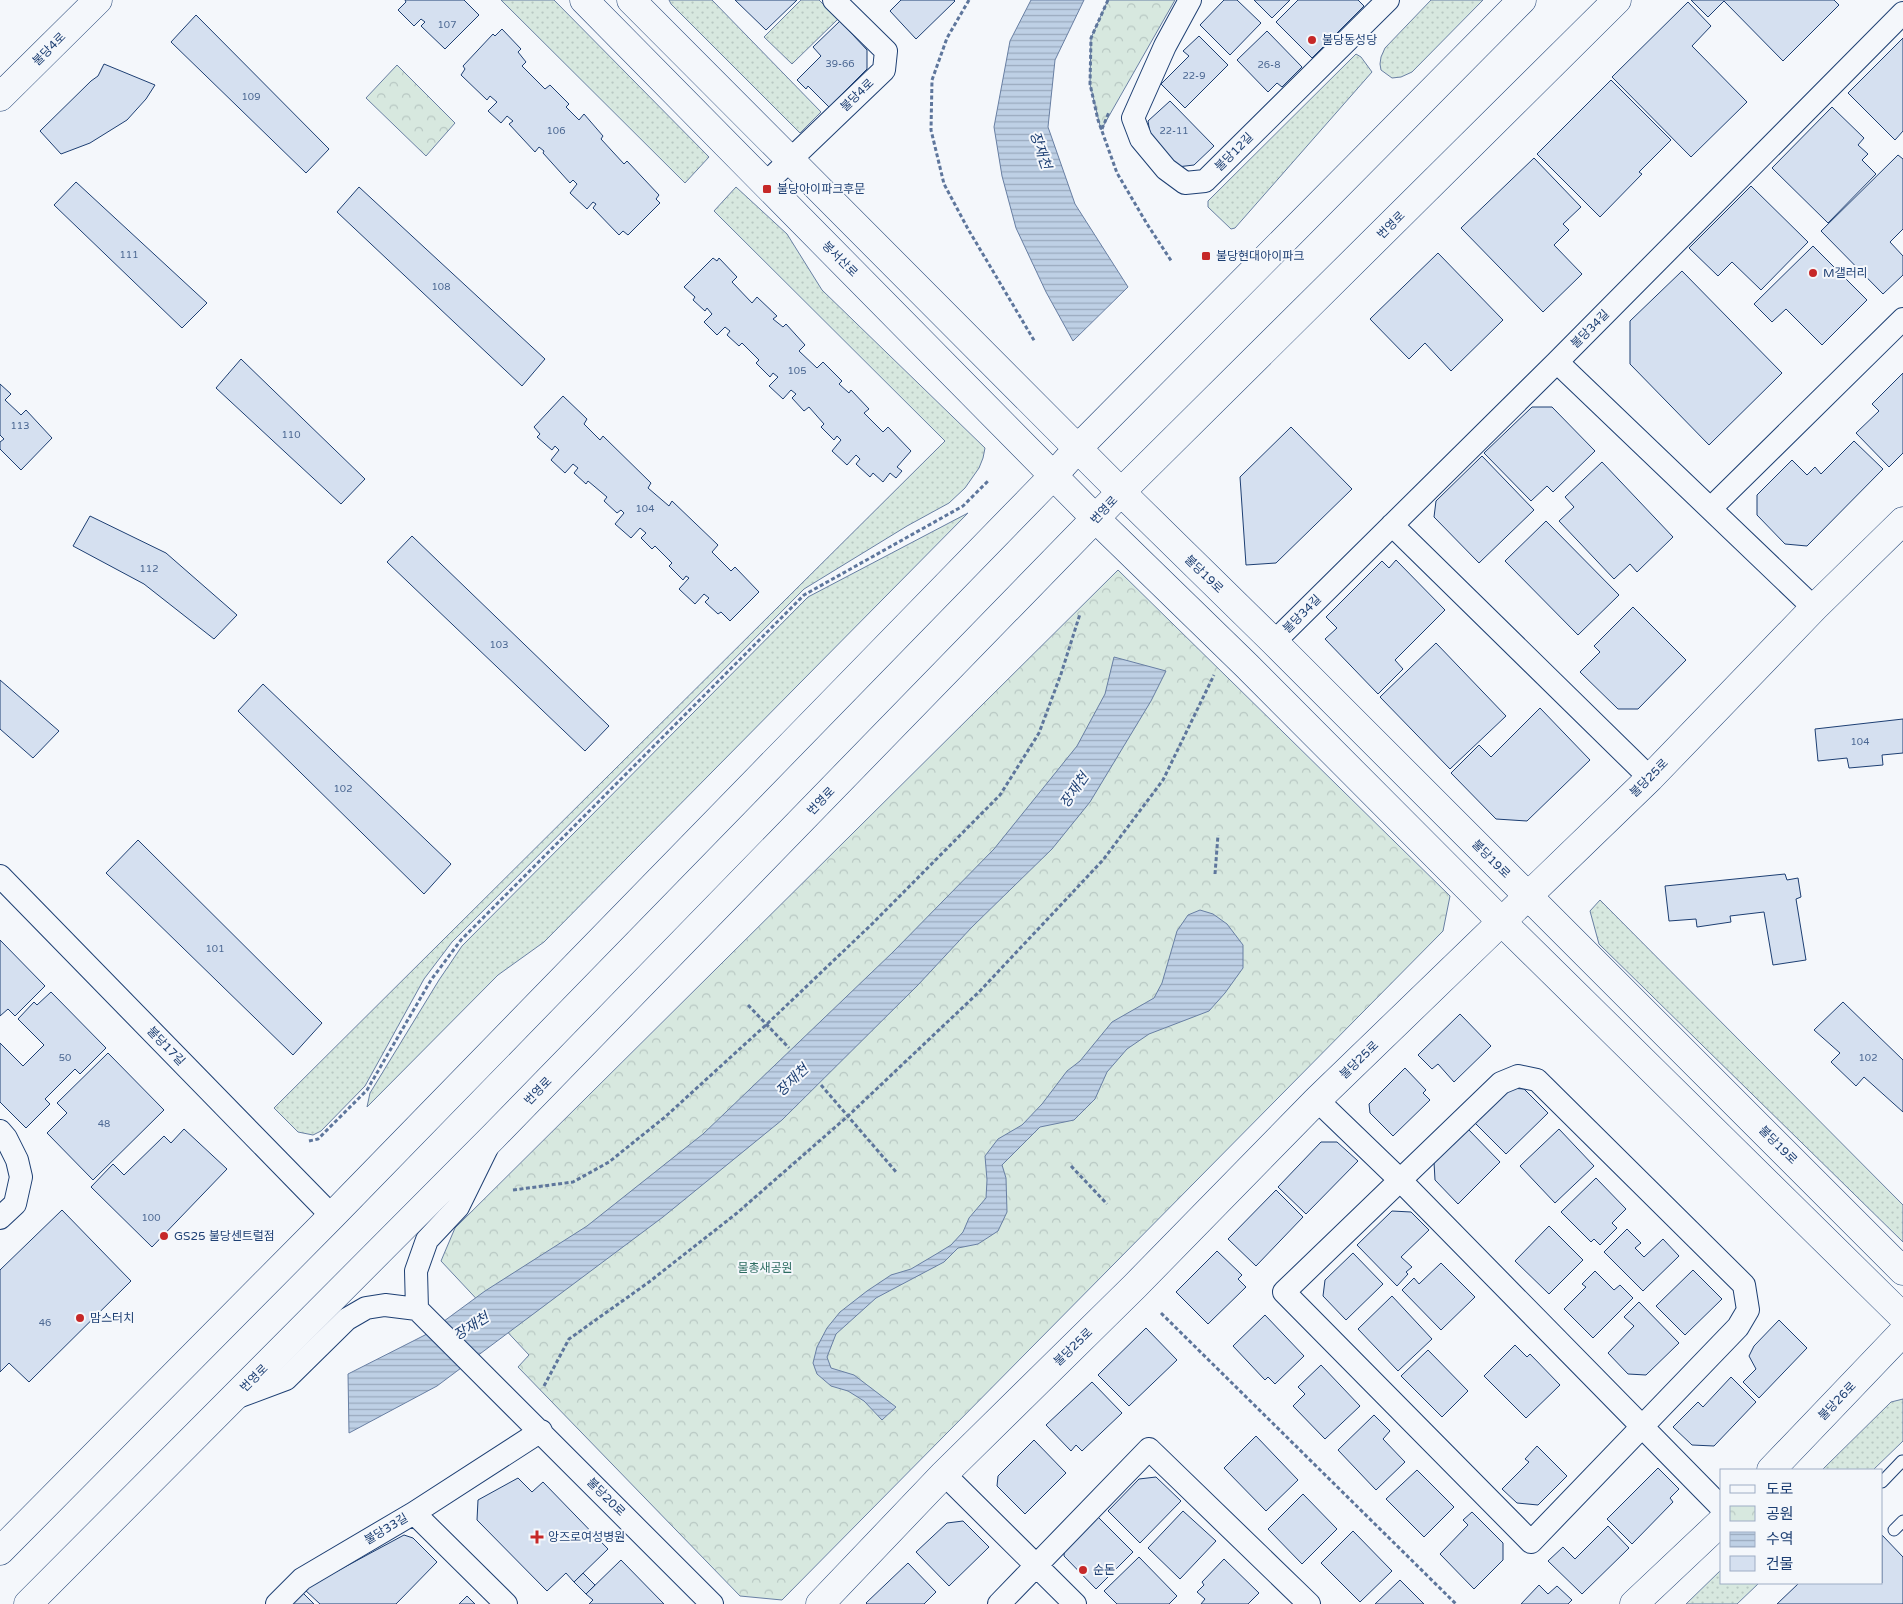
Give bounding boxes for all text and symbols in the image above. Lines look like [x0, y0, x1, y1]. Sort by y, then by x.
house number: 107 [438, 19, 456, 31]
street label: 불당4로 [30, 30, 68, 68]
place label: 불당동성당 [1322, 33, 1377, 47]
marker: 불당동성당 [1306, 34, 1318, 46]
house number: 39-66 [825, 58, 855, 70]
house number: 26-8 [1258, 59, 1280, 71]
house number: 22-9 [1183, 70, 1205, 82]
street label: 불당4로 [838, 76, 876, 114]
house number: 109 [242, 91, 260, 103]
house number: 106 [547, 125, 565, 137]
house number: 22-11 [1159, 125, 1189, 137]
water label: 장재천 [1026, 129, 1055, 172]
street label: 불당12길 [1212, 130, 1256, 174]
place label: 불당아이파크후문 [777, 182, 865, 196]
marker: 불당아이파크후문 [761, 183, 773, 195]
street label: 번영로 [1374, 208, 1408, 242]
street label: 봉서산로 [819, 238, 861, 280]
house number: 111 [120, 249, 138, 261]
place label: 불당현대아이파크 [1216, 249, 1304, 263]
marker: 불당현대아이파크 [1200, 250, 1212, 262]
place label: M갤러리 [1823, 266, 1868, 280]
marker: M갤러리 [1807, 267, 1819, 279]
house number: 108 [432, 281, 450, 293]
street label: 불당34길 [1568, 307, 1612, 351]
house number: 105 [788, 365, 806, 377]
house number: 113 [11, 420, 29, 432]
house number: 110 [282, 429, 300, 441]
street label: 번영로 [1088, 493, 1120, 527]
house number: 104 [636, 503, 654, 515]
street label: 불당19로 [1182, 552, 1226, 596]
house number: 112 [140, 563, 158, 575]
street label: 불당34길 [1280, 592, 1324, 636]
house number: 103 [490, 639, 508, 651]
house number: 104 [1851, 736, 1869, 748]
street label: 불당25로 [1627, 756, 1671, 800]
water label: 장재천 [1056, 769, 1093, 811]
house number: 102 [334, 783, 352, 795]
street label: 번영로 [804, 784, 838, 818]
street label: 불당19로 [1469, 837, 1513, 881]
house number: 101 [206, 943, 224, 955]
street label: 불당17길 [144, 1024, 188, 1068]
street label: 불당25로 [1337, 1038, 1381, 1082]
house number: 50 [59, 1052, 71, 1064]
house number: 102 [1859, 1052, 1877, 1064]
water label: 장재천 [773, 1060, 813, 1100]
street label: 번영로 [521, 1074, 555, 1108]
house number: 48 [98, 1118, 110, 1130]
street label: 불당19로 [1756, 1123, 1800, 1167]
house number: 100 [142, 1212, 160, 1224]
place label: GS25 불당센트럴점 [174, 1229, 275, 1243]
marker: GS25 불당센트럴점 [158, 1230, 170, 1242]
park label: 물총새공원 [737, 1261, 793, 1275]
water label: 장재천 [450, 1308, 493, 1344]
place label: 맘스터치 [90, 1311, 134, 1325]
marker: 맘스터치 [74, 1312, 86, 1324]
house number: 46 [39, 1317, 51, 1329]
street label: 불당25로 [1051, 1325, 1095, 1369]
street label: 번영로 [237, 1361, 271, 1395]
street label: 불당26로 [1815, 1379, 1859, 1423]
legend [1720, 1469, 1883, 1584]
street label: 불당20로 [584, 1475, 628, 1519]
text: 도로 [1766, 1480, 1794, 1498]
text: 공원 [1766, 1505, 1794, 1523]
street label: 불당33길 [362, 1511, 410, 1547]
marker: 앙즈로여성병원 [530, 1530, 544, 1544]
place label: 앙즈로여성병원 [548, 1530, 625, 1544]
text: 수역 [1766, 1530, 1794, 1548]
text: 건물 [1766, 1555, 1794, 1573]
place label: 순돈 [1093, 1563, 1115, 1577]
marker: 순돈 [1077, 1564, 1089, 1576]

